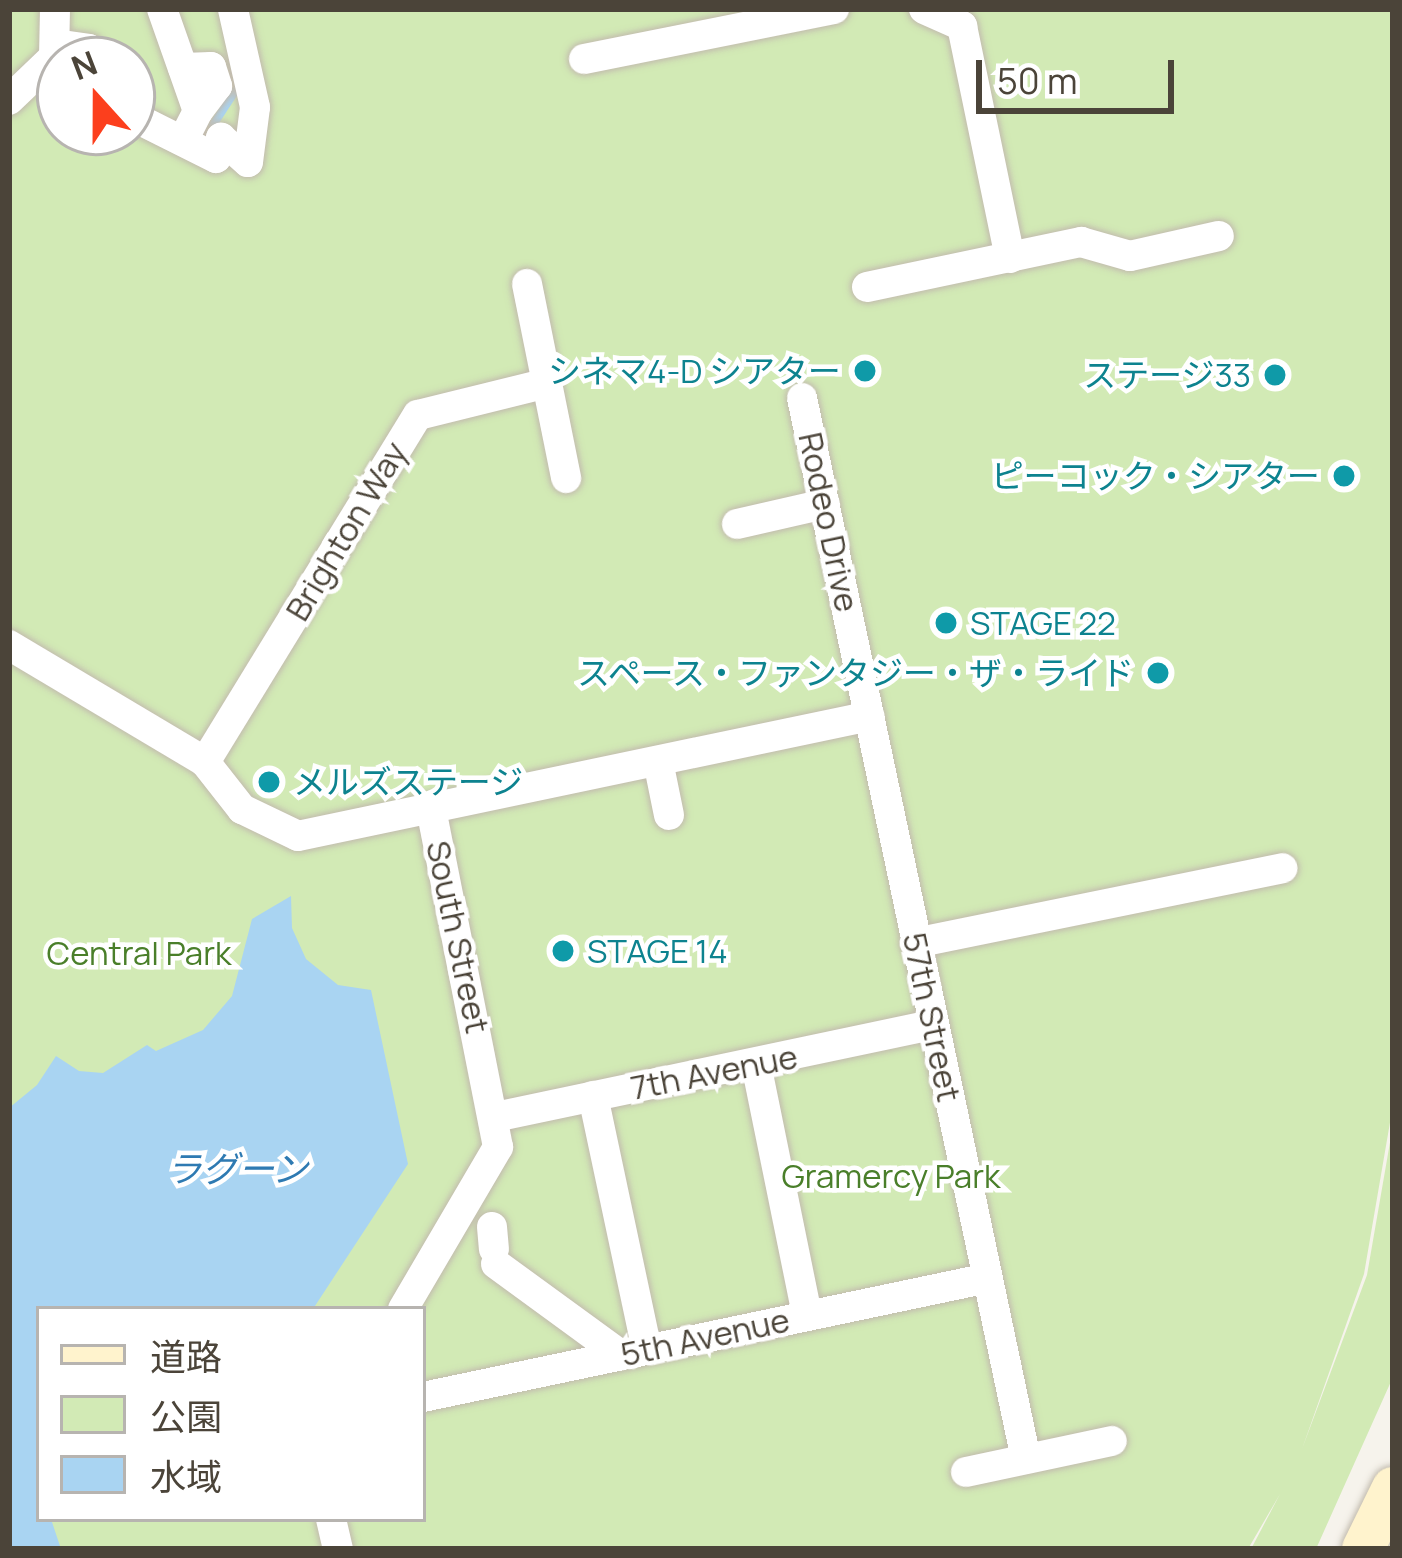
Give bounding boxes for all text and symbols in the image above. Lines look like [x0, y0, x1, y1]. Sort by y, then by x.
north arrow [36, 36, 156, 156]
scale bar [982, 36, 1180, 110]
text: N [65, 39, 103, 90]
text: 50 m [997, 56, 1077, 105]
place label: シネマ4-D シアター [548, 351, 841, 391]
place label: ステージ33 [1083, 355, 1251, 395]
marker: シネマ4-D シアター [852, 358, 878, 384]
marker: ステージ33 [1262, 362, 1288, 388]
street label: Rodeo Drive [791, 429, 867, 615]
street label: Brighton Way [277, 434, 415, 628]
place label: ピーコック・シアター [991, 456, 1320, 496]
marker: ピーコック・シアター [1331, 463, 1357, 489]
place label: STAGE 22 [970, 603, 1116, 643]
marker: STAGE 22 [933, 610, 959, 636]
place label: スペース・ファンタジー・ザ・ライド [573, 653, 1134, 693]
marker: スペース・ファンタジー・ザ・ライド [1145, 660, 1171, 686]
place label: メルズステージ [293, 762, 524, 802]
marker: メルズステージ [256, 769, 282, 795]
street label: South Street [418, 837, 498, 1037]
street label: 57th Street [895, 929, 969, 1105]
place label: STAGE 14 [587, 931, 728, 971]
park label: Central Park [47, 933, 231, 973]
marker: STAGE 14 [550, 938, 576, 964]
street label: 7th Avenue [627, 1036, 801, 1108]
water label: ラグーン [165, 1147, 309, 1191]
park label: Gramercy Park [782, 1156, 1000, 1196]
street label: 5th Avenue [617, 1300, 793, 1374]
legend [36, 1306, 426, 1522]
text: 道路 [150, 1332, 222, 1381]
text: 公園 [150, 1392, 222, 1441]
text: 水域 [150, 1452, 222, 1501]

